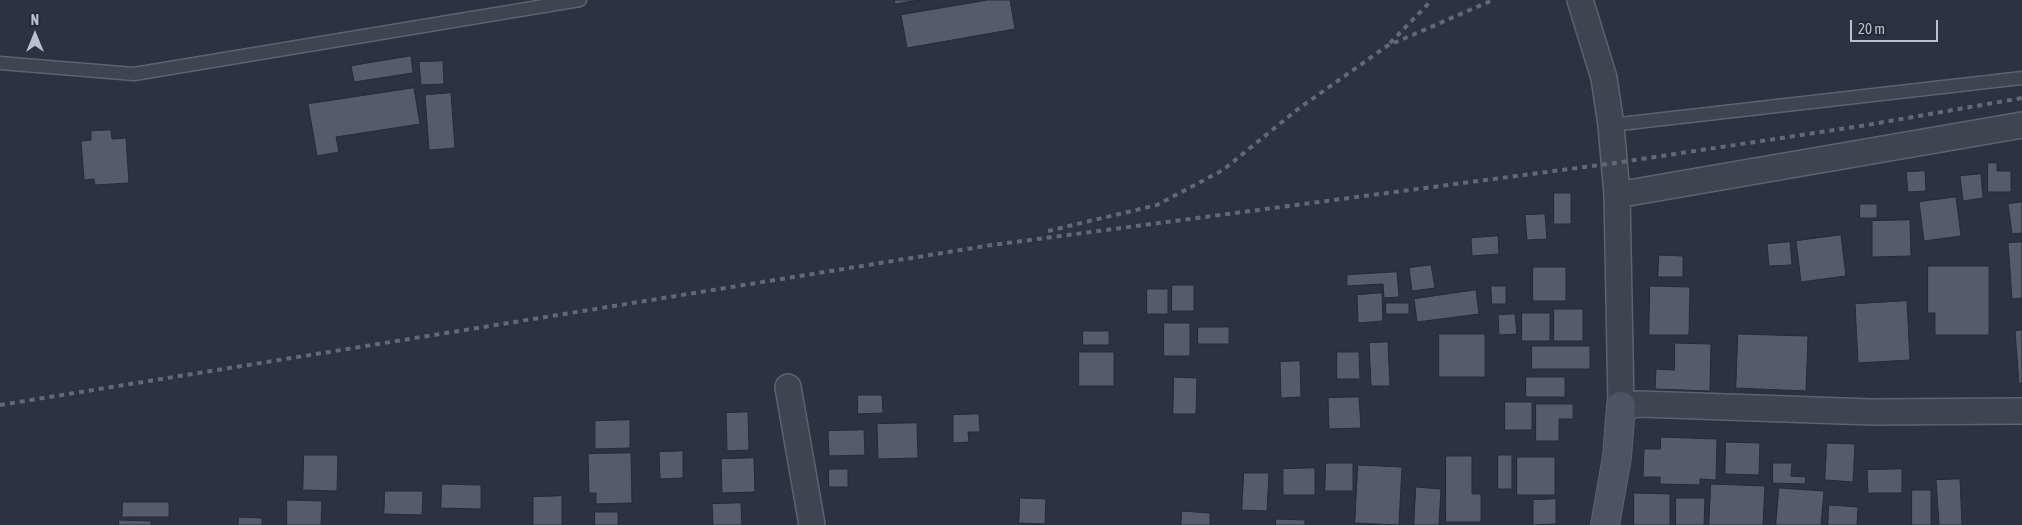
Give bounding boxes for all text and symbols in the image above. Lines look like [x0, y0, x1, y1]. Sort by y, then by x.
north arrow [10, 10, 60, 60]
scale bar [1852, 10, 1940, 42]
text: N [31, 12, 39, 28]
text: 20 m [1858, 20, 1885, 37]

